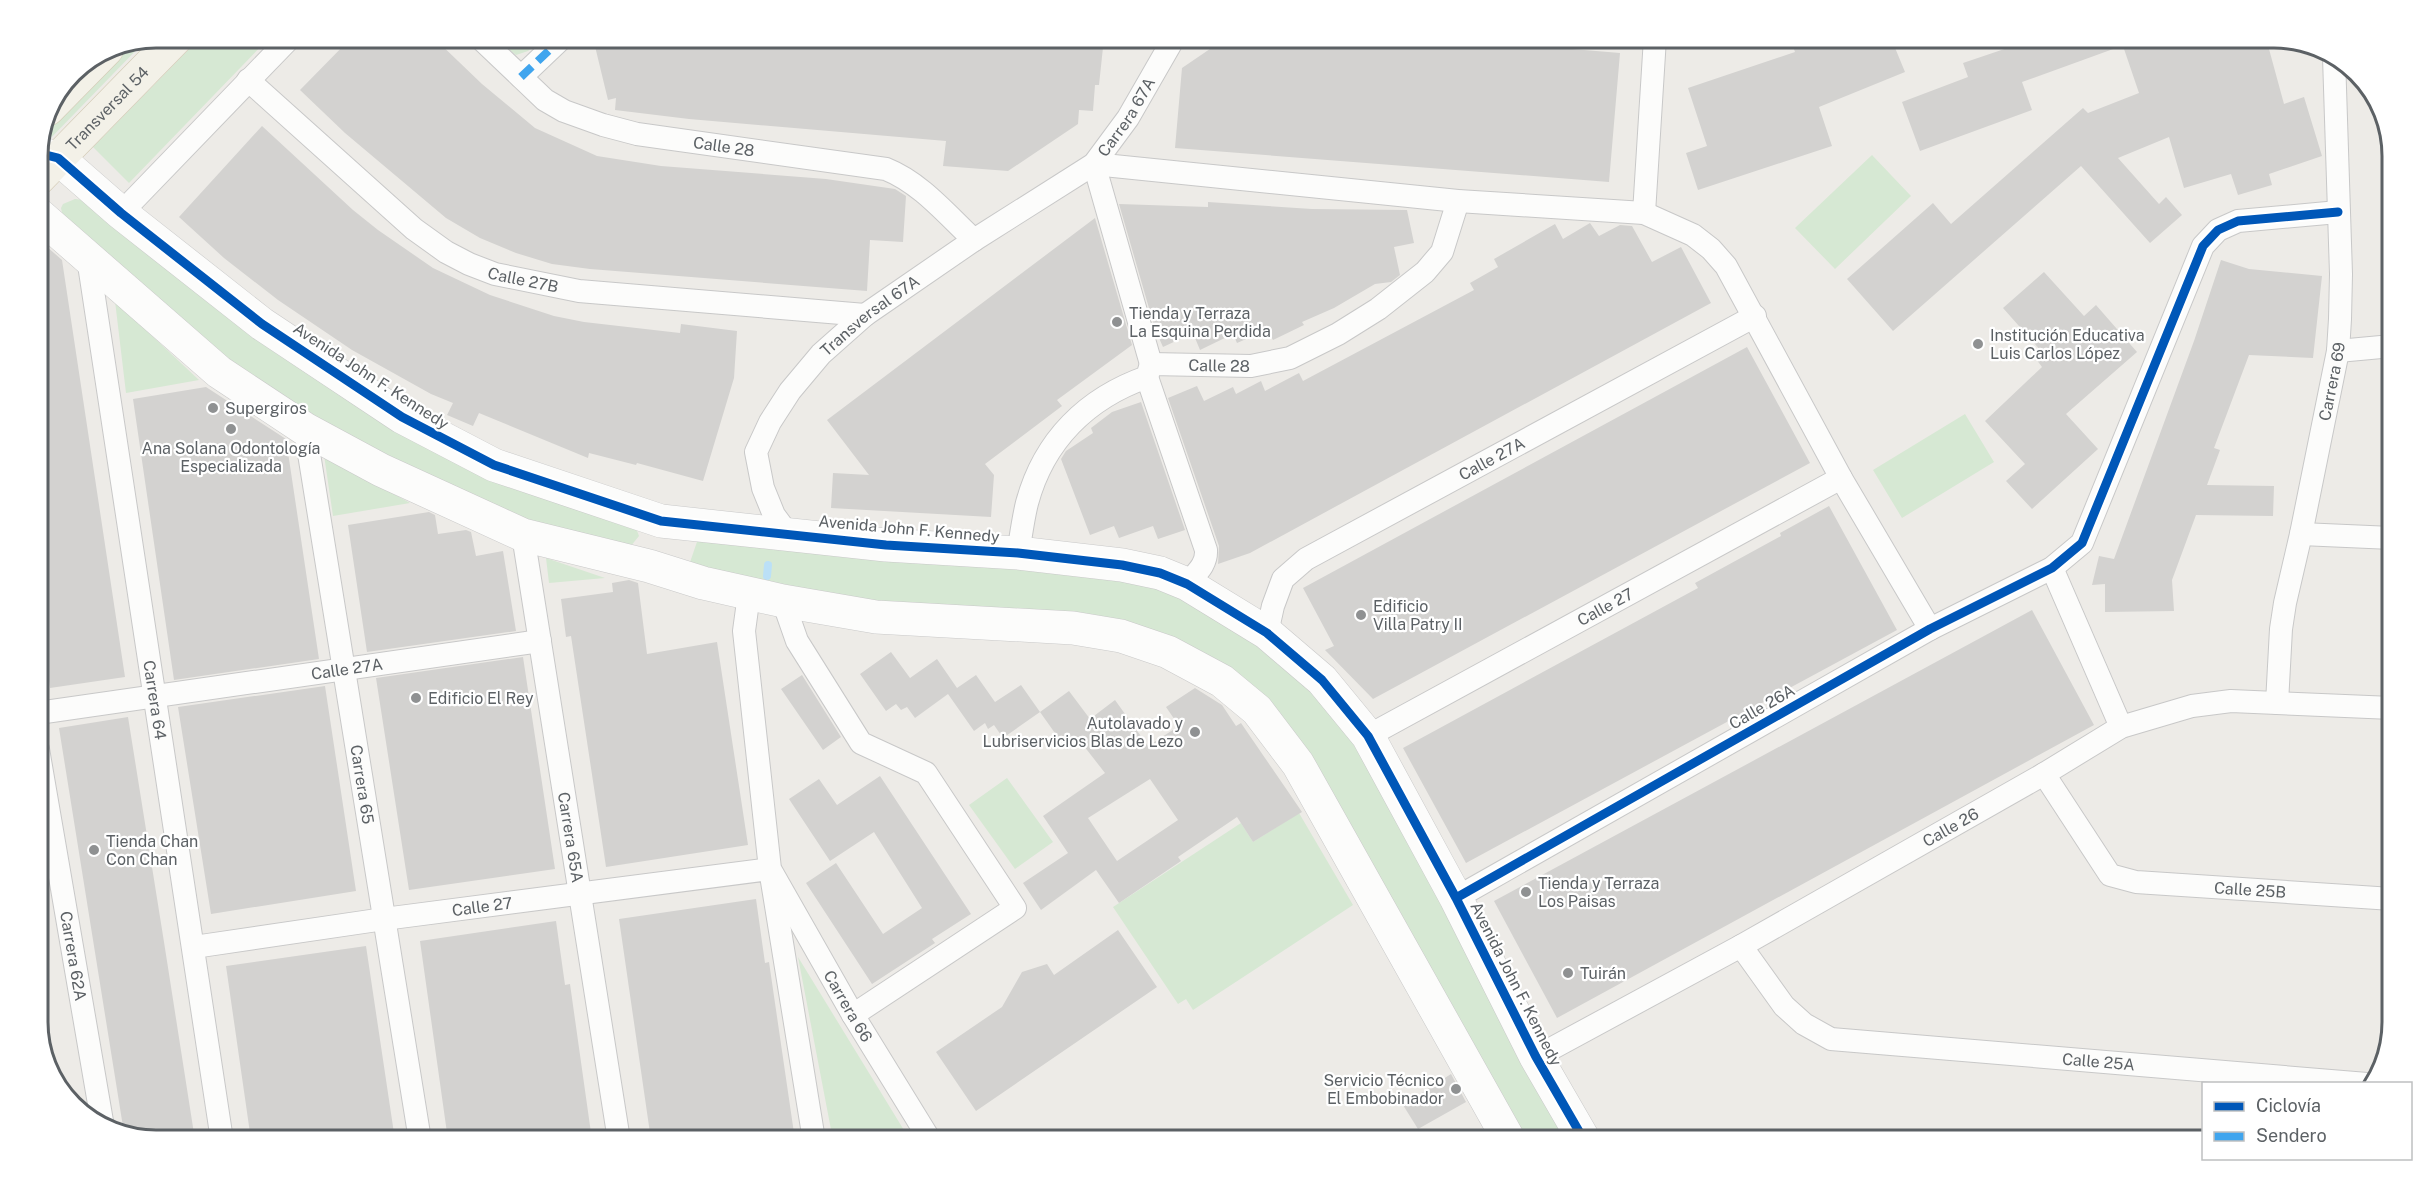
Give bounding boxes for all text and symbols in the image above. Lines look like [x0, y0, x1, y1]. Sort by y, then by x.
street label: Transversal 54 [62, 62, 153, 154]
street label: Carrera 67A [1093, 74, 1159, 160]
street label: Calle 28 [692, 132, 756, 160]
street label: Calle 27B [485, 263, 560, 296]
street label: Transversal 67A [816, 271, 923, 360]
place label: Tienda y Terraza La Esquina Perdida [1129, 304, 1271, 341]
marker: Tienda y Terraza La Esquina Perdida [1110, 315, 1124, 329]
street label: Avenida John F. Kennedy [290, 319, 453, 434]
place label: Institución Educativa Luis Carlos López [1990, 326, 2145, 363]
marker: Institución Educativa Luis Carlos López [1971, 337, 1985, 351]
street label: Carrera 69 [2315, 341, 2348, 422]
street label: Calle 28 [1188, 355, 1250, 375]
place label: Supergiros [225, 399, 307, 418]
marker: Supergiros [206, 401, 220, 415]
marker: Ana Solana Odontología Especializada [224, 422, 238, 436]
street label: Calle 27A [1455, 433, 1528, 484]
place label: Ana Solana Odontología Especializada [142, 439, 320, 476]
street label: Avenida John F. Kennedy [818, 512, 1001, 546]
street label: Calle 27 [1574, 584, 1636, 630]
place label: Edificio Villa Patry II [1373, 597, 1463, 634]
marker: Edificio Villa Patry II [1354, 608, 1368, 622]
street label: Calle 27A [310, 654, 384, 683]
street label: Carrera 64 [140, 659, 171, 741]
street label: Calle 26A [1726, 681, 1798, 733]
place label: Edificio El Rey [428, 689, 534, 708]
marker: Edificio El Rey [409, 691, 423, 705]
place label: Autolavado y Lubriservicios Blas de Lezo [983, 714, 1183, 751]
marker: Autolavado y Lubriservicios Blas de Lezo [1188, 725, 1202, 739]
street label: Carrera 65 [347, 743, 378, 825]
street label: Carrera 65A [554, 791, 588, 884]
street label: Calle 26 [1919, 804, 1982, 850]
place label: Tienda Chan Con Chan [106, 832, 198, 869]
marker: Tienda Chan Con Chan [87, 843, 101, 857]
place label: Tienda y Terraza Los Paisas [1538, 874, 1659, 911]
street label: Calle 25B [2214, 878, 2287, 901]
marker: Tienda y Terraza Los Paisas [1519, 885, 1533, 899]
street label: Calle 27 [451, 893, 514, 920]
street label: Avenida John F. Kennedy [1466, 899, 1566, 1070]
street label: Carrera 62A [57, 910, 91, 1002]
place label: Tuirán [1580, 964, 1626, 983]
marker: Tuirán [1561, 966, 1575, 980]
street label: Carrera 66 [820, 967, 877, 1045]
street label: Calle 25A [2061, 1049, 2136, 1074]
place label: Servicio Técnico El Embobinador [1323, 1071, 1444, 1108]
marker: Servicio Técnico El Embobinador [1449, 1082, 1463, 1096]
legend [2202, 1082, 2412, 1160]
text: Ciclovía [2256, 1095, 2321, 1116]
text: Sendero [2256, 1125, 2327, 1146]

